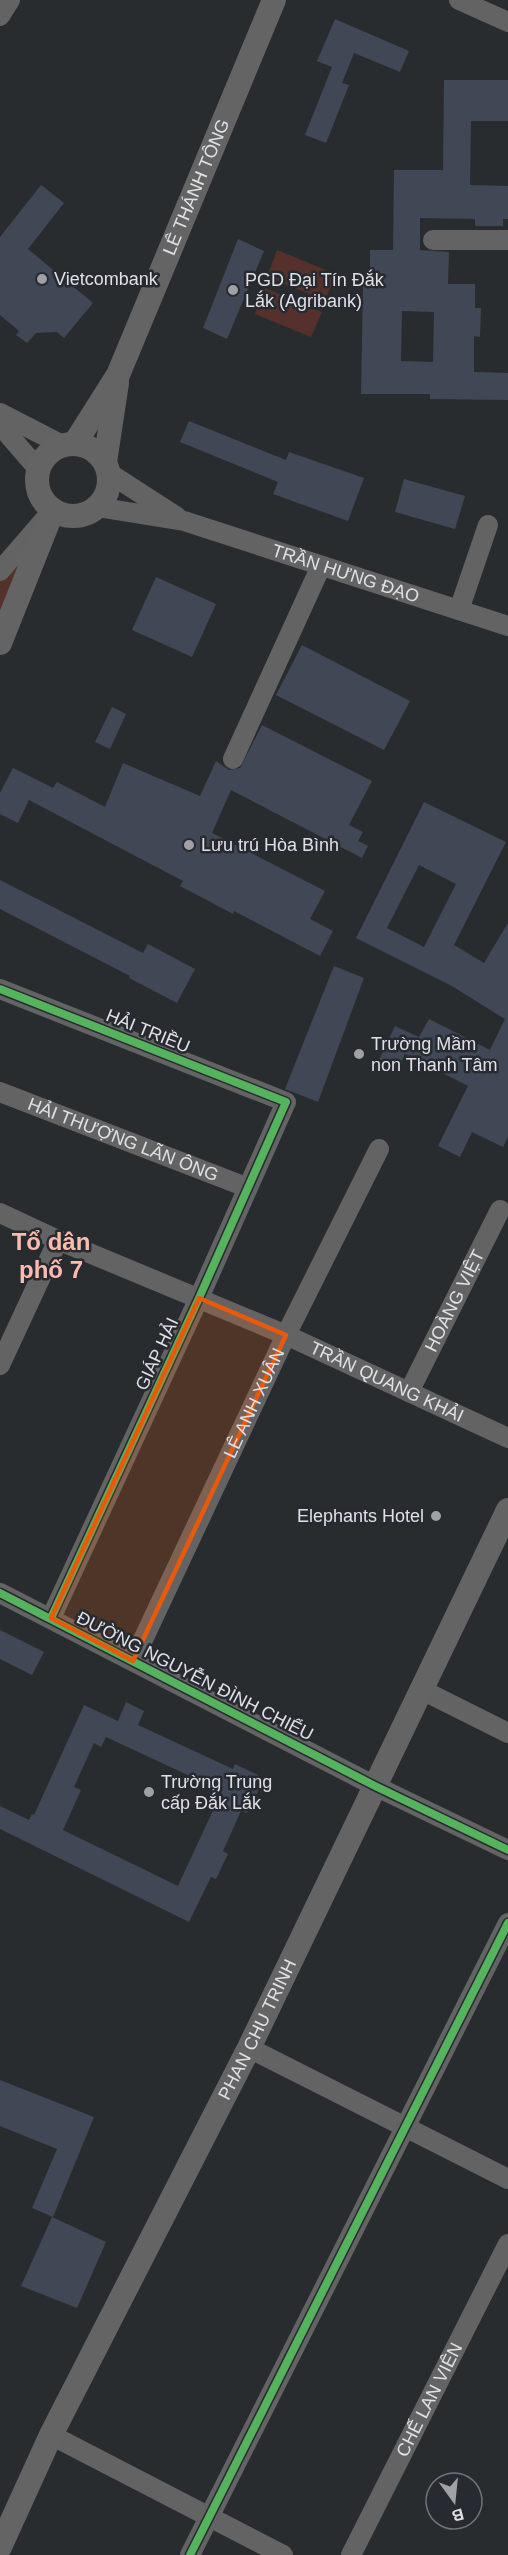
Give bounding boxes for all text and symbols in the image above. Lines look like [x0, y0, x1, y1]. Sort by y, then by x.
street label: LÊ THÁNH TÔNG [159, 116, 233, 258]
place label: Vietcombank [54, 269, 159, 289]
place label: PGD Đại Tín Đắk Lắk (Agribank) [245, 269, 385, 311]
marker: Vietcombank [35, 272, 49, 286]
marker: PGD Đại Tín Đắk Lắk (Agribank) [226, 283, 240, 297]
street label: TRẦN HƯNG ĐẠO [270, 540, 422, 607]
place label: Lưu trú Hòa Bình [201, 835, 339, 855]
marker: Lưu trú Hòa Bình [182, 838, 196, 852]
street label: HẢI TRIỀU [103, 1004, 193, 1057]
place label: Trường Mầm non Thanh Tâm [371, 1034, 497, 1075]
marker: Trường Mầm non Thanh Tâm [352, 1047, 366, 1061]
street label: HẢI THƯỢNG LÃN ÔNG [25, 1094, 221, 1185]
district label: Tổ dân phố 7 [12, 1228, 90, 1283]
street label: HOÀNG VIỆT [421, 1247, 488, 1355]
street label: GIÁP HẢI [131, 1314, 182, 1393]
street label: TRẦN QUANG KHẢI [307, 1337, 467, 1426]
street label: LÊ ANH XUÂN [220, 1345, 288, 1461]
place label: Elephants Hotel [297, 1506, 424, 1526]
marker: Elephants Hotel [429, 1509, 443, 1523]
street label: ĐƯỜNG NGUYỄN ĐÌNH CHIỂU [73, 1607, 317, 1745]
place label: Trường Trung cấp Đắk Lắk [161, 1772, 272, 1813]
marker: Trường Trung cấp Đắk Lắk [142, 1785, 156, 1799]
street label: PHAN CHU TRINH [214, 1956, 300, 2103]
street label: CHẾ LAN VIÊN [392, 2339, 467, 2460]
north arrow [424, 2471, 484, 2531]
text: B [450, 2505, 466, 2525]

